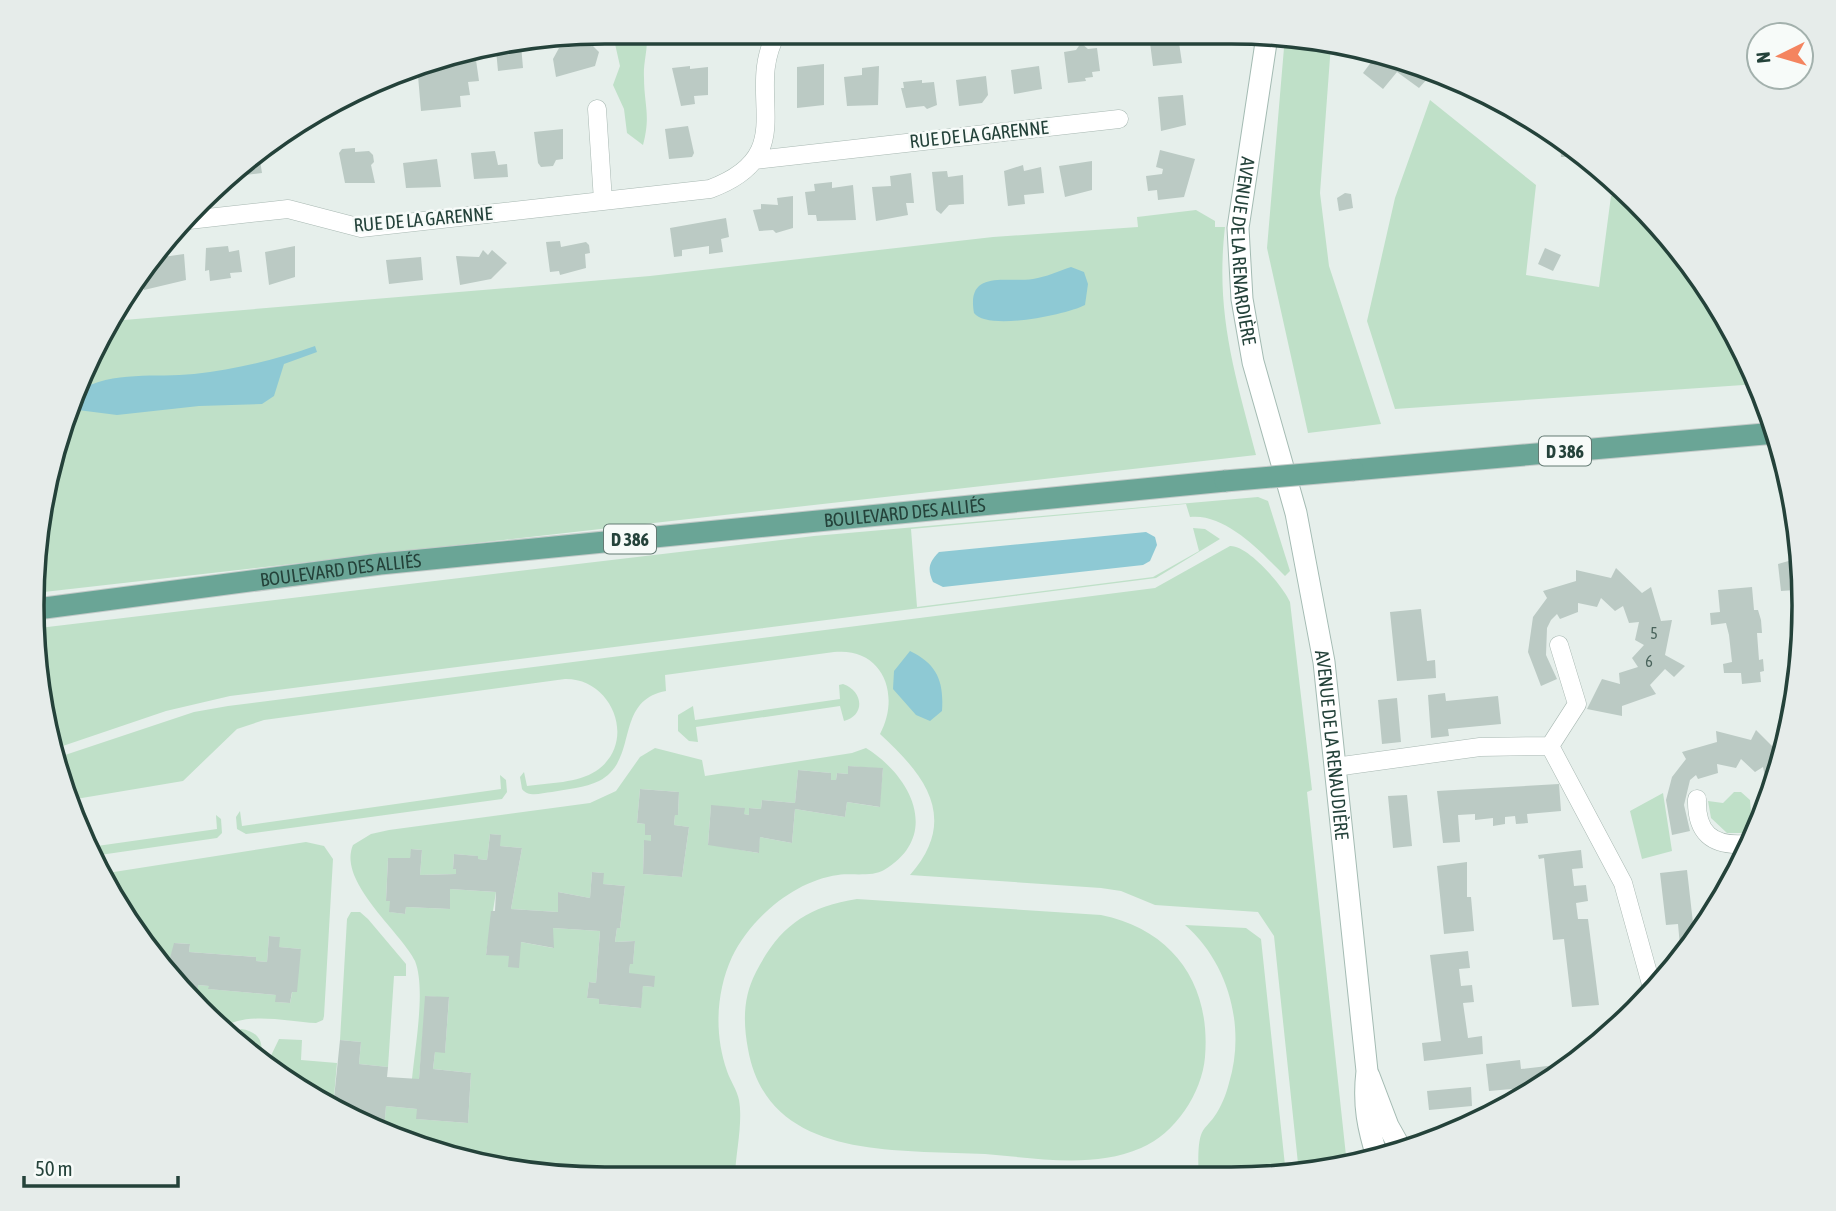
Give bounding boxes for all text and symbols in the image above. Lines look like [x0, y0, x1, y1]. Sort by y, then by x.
north arrow [1745, 21, 1815, 91]
text: N [1752, 51, 1775, 64]
street label: RUE DE LA GARENNE [908, 116, 1050, 152]
street label: AVENUE DE LA RENARDIÈRE [1227, 155, 1261, 346]
street label: RUE DE LA GARENNE [353, 202, 493, 236]
road number: D 386 [1539, 436, 1591, 466]
street label: BOULEVARD DES ALLIÉS [823, 494, 986, 531]
road number: D 386 [604, 524, 656, 554]
street label: BOULEVARD DES ALLIÉS [259, 549, 422, 591]
house number: 5 [1650, 624, 1658, 642]
street label: AVENUE DE LA RENAUDIÈRE [1311, 648, 1354, 841]
house number: 6 [1645, 652, 1653, 670]
scale bar [24, 1144, 178, 1188]
text: 50 m [35, 1156, 73, 1180]

